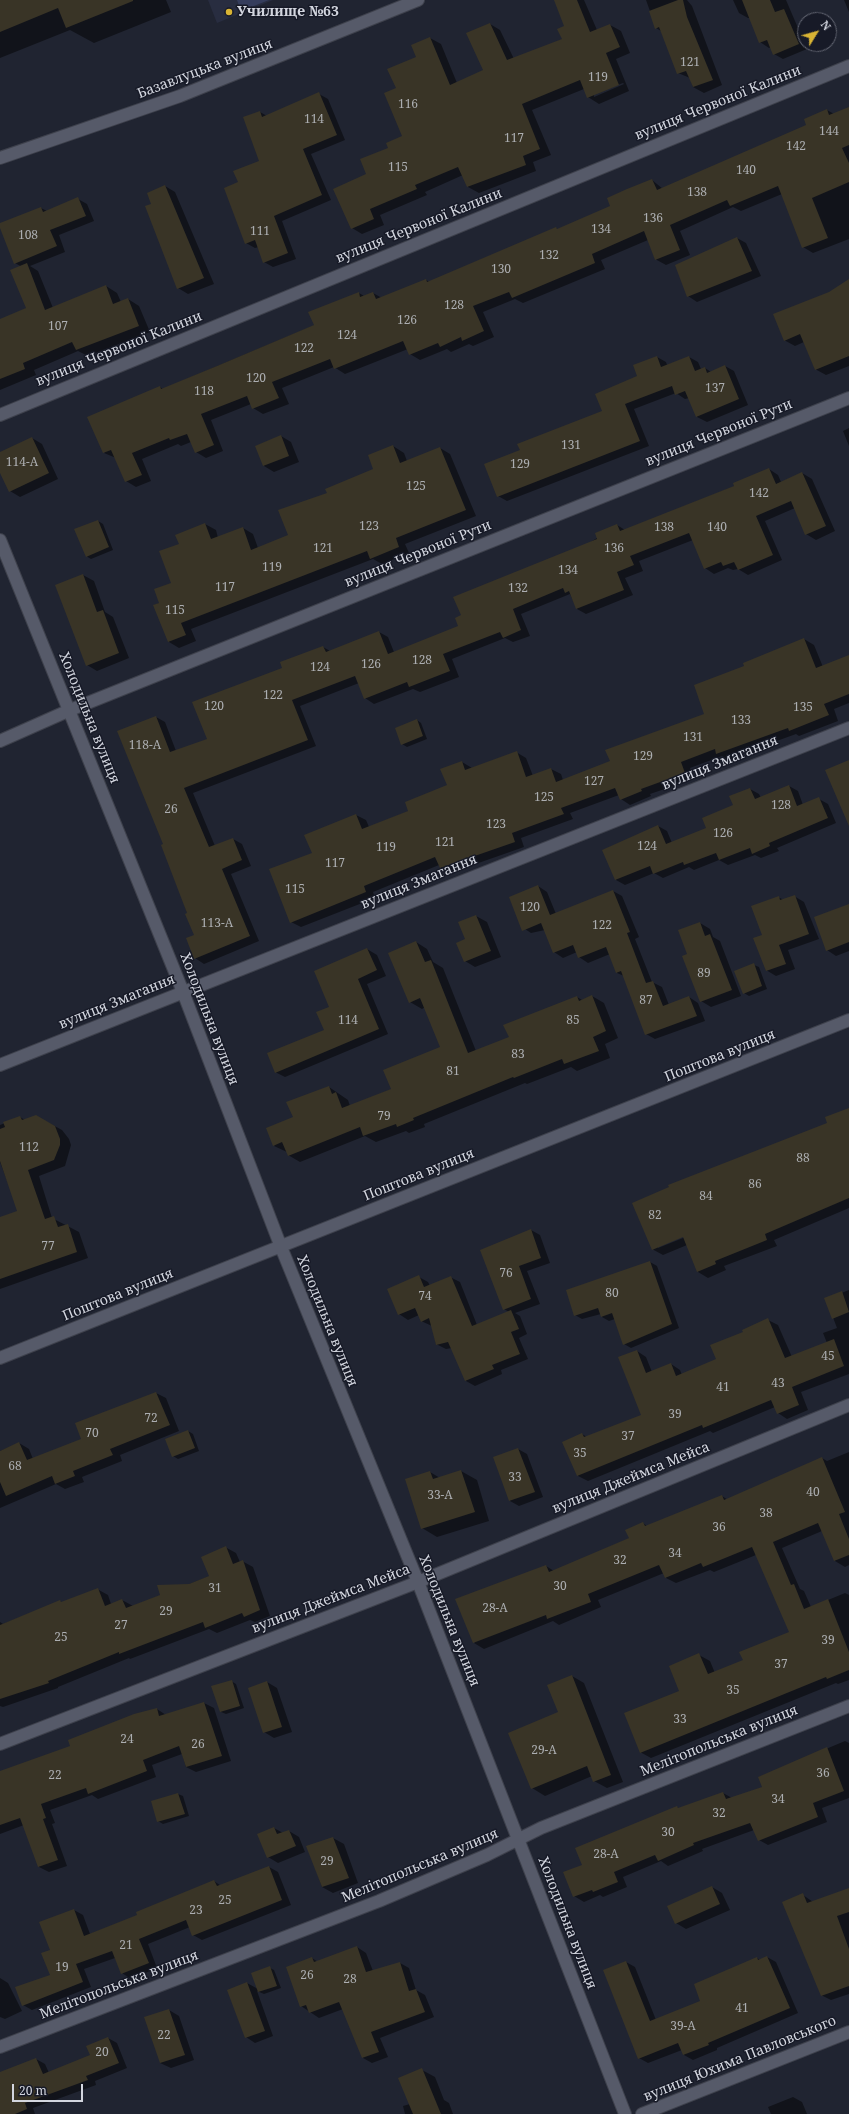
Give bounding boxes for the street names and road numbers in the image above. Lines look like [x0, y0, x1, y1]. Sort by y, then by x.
street label: Базавлуцька вулиця [135, 35, 275, 103]
street label: вулиця Червоної Калини [632, 62, 804, 144]
street label: вулиця Червоної Калини [333, 185, 505, 267]
street label: вулиця Червоної Калини [33, 308, 205, 390]
street label: вулиця Червоної Рути [643, 396, 795, 470]
street label: вулиця Червоної Рути [342, 517, 494, 591]
street label: Холодильна вулиця [55, 650, 123, 786]
street label: вулиця Змагання [659, 732, 781, 794]
street label: вулиця Змагання [358, 851, 480, 913]
street label: Холодильна вулиця [176, 951, 242, 1087]
street label: вулиця Змагання [56, 971, 178, 1033]
street label: Поштова вулиця [662, 1026, 778, 1086]
street label: Поштова вулиця [361, 1145, 477, 1205]
street label: Холодильна вулиця [293, 1253, 361, 1389]
street label: Поштова вулиця [60, 1265, 176, 1325]
street label: вулиця Джеймса Мейса [550, 1439, 712, 1517]
street label: Холодильна вулиця [415, 1553, 483, 1689]
street label: вулиця Джеймса Мейса [249, 1561, 413, 1637]
street label: Мелітопольська вулиця [638, 1702, 800, 1780]
street label: Мелітопольська вулиця [339, 1825, 501, 1907]
street label: Холодильна вулиця [534, 1855, 600, 1991]
street label: Мелітопольська вулиця [37, 1947, 201, 2023]
street label: вулиця Юхима Павловського [641, 2013, 839, 2105]

